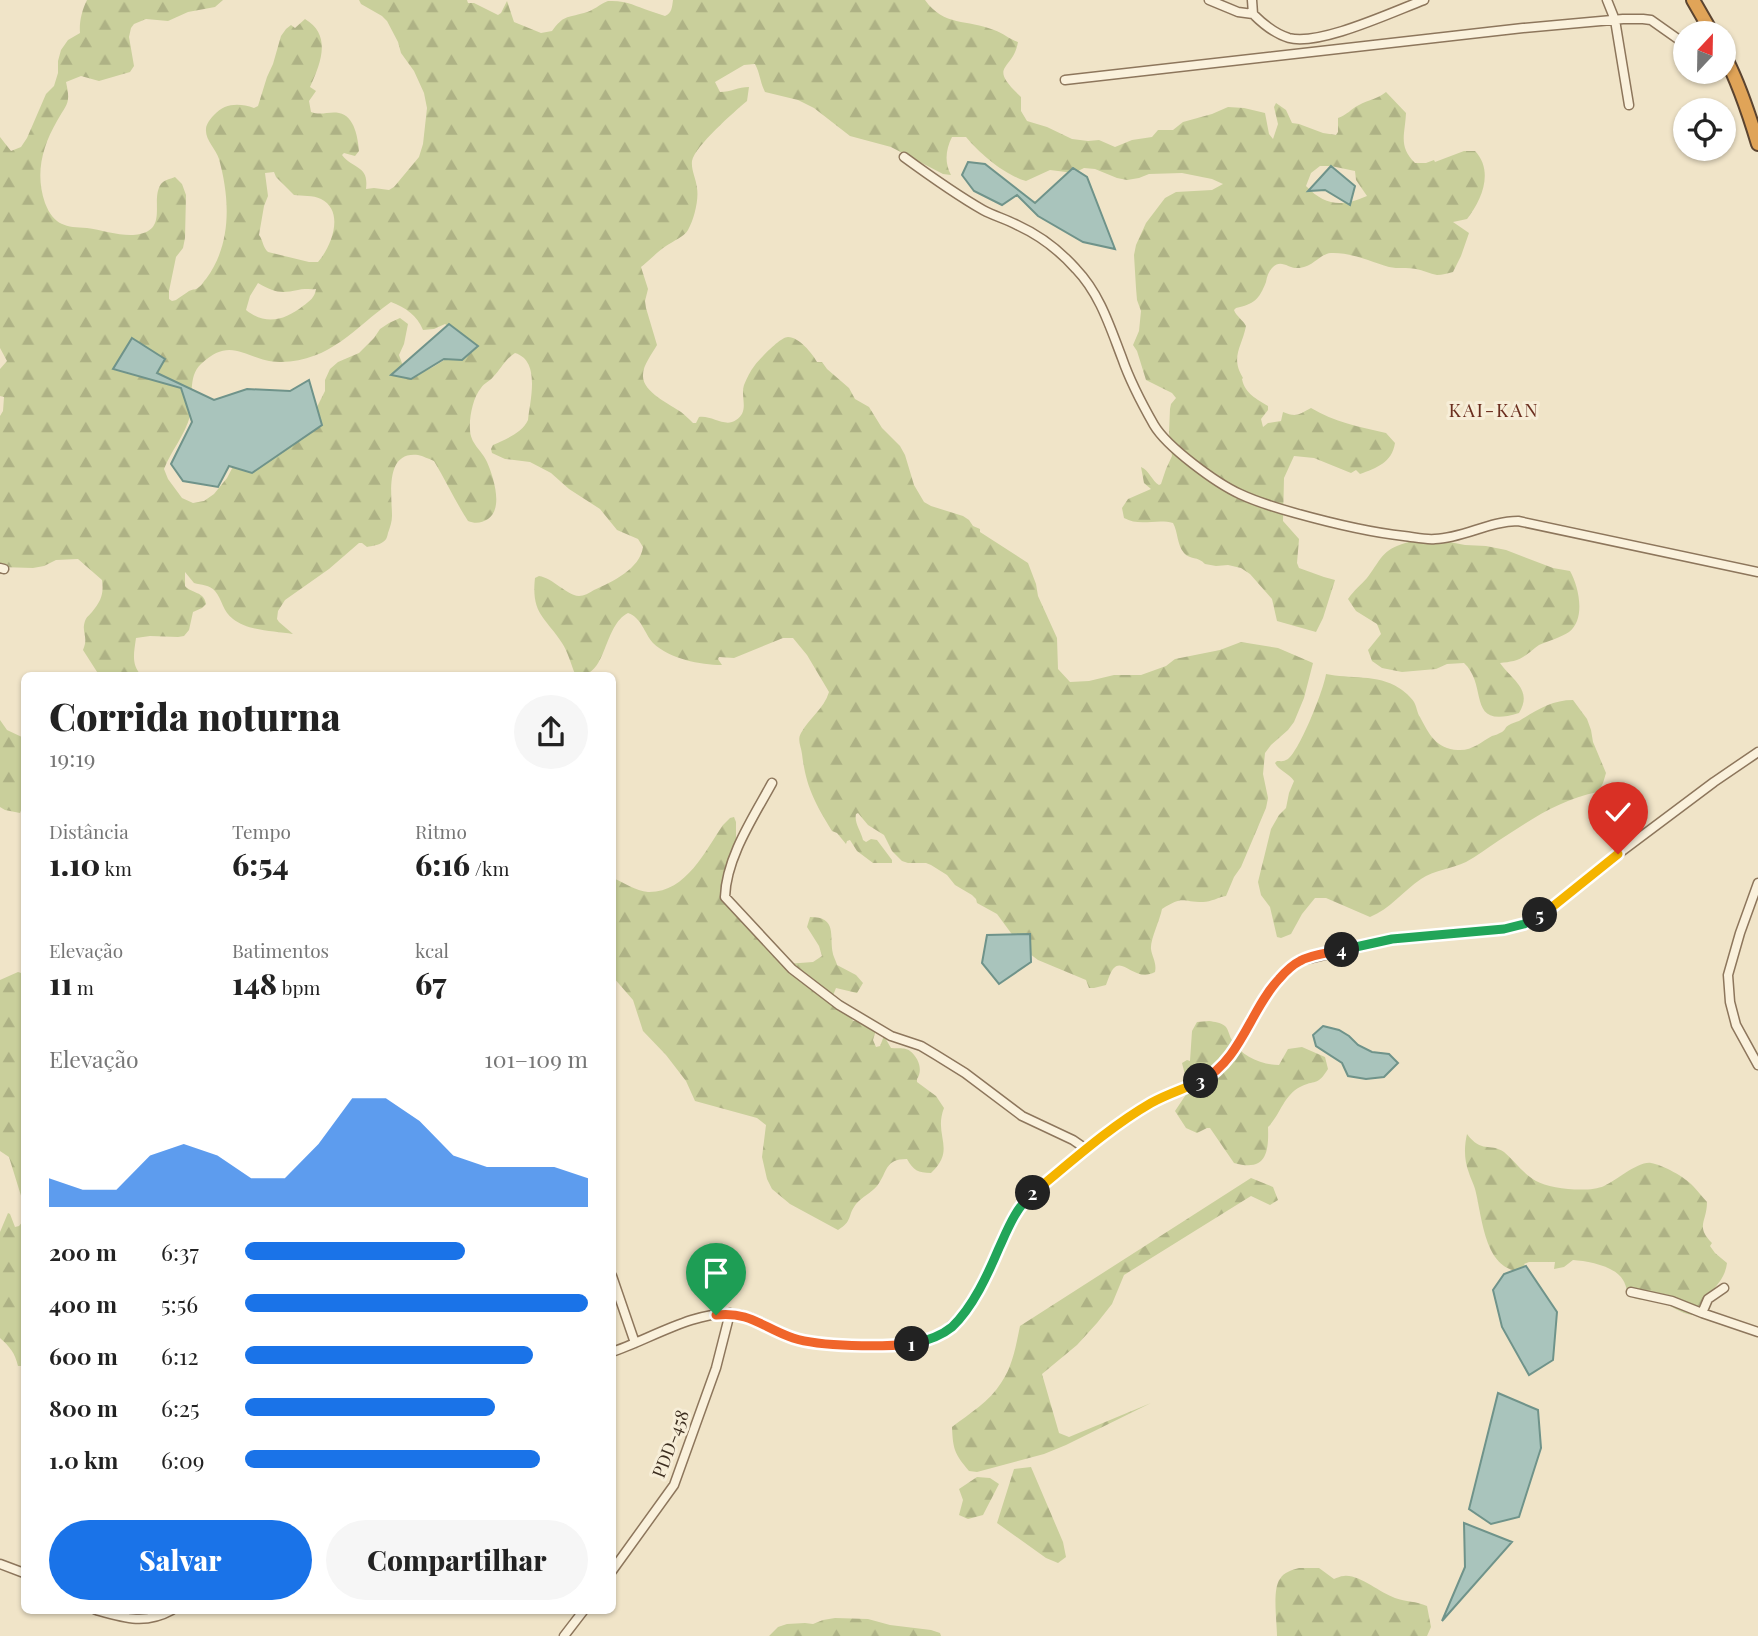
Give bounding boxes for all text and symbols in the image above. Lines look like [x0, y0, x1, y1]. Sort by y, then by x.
north arrow [1673, 21, 1736, 84]
map controls [1673, 21, 1736, 161]
button: locate [1673, 98, 1736, 161]
district label: KAI-KAN [1448, 396, 1540, 422]
text: Corrida noturna [49, 690, 341, 741]
button: share [514, 695, 588, 769]
text: 19:19 [49, 742, 96, 773]
pin [1588, 782, 1648, 854]
icon: check [1599, 793, 1637, 831]
text: Distância [49, 818, 129, 844]
text: Tempo [232, 818, 291, 844]
text: Ritmo [415, 818, 467, 844]
text: 1.10 [49, 844, 100, 884]
text: 6:54 [232, 844, 289, 884]
text: 6:16 [415, 844, 470, 884]
text: km [100, 855, 132, 881]
text: /km [470, 855, 509, 881]
pin: 5 [1522, 898, 1558, 932]
text: 5 [1535, 901, 1544, 927]
pin: 4 [1324, 932, 1360, 968]
text: 4 [1336, 936, 1347, 962]
text: Elevação [49, 937, 123, 963]
text: Batimentos [232, 937, 329, 963]
text: kcal [415, 937, 449, 963]
text: 11 [49, 963, 72, 1003]
text: 148 [232, 963, 277, 1003]
text: 67 [415, 963, 446, 1003]
text: m [72, 974, 94, 1000]
text: bpm [277, 974, 320, 1000]
text: Elevação [49, 1043, 139, 1074]
text: 101–109 m [484, 1043, 588, 1074]
pin: 3 [1184, 1064, 1218, 1098]
text: 3 [1196, 1067, 1205, 1093]
pin: 2 [1016, 1176, 1050, 1210]
text: 2 [1028, 1179, 1037, 1205]
text: 200 m [49, 1236, 117, 1267]
text: 6:37 [161, 1236, 199, 1267]
pin [686, 1243, 746, 1315]
icon: arrive [697, 1254, 735, 1292]
text: 400 m [49, 1288, 117, 1319]
text: 5:56 [161, 1288, 198, 1319]
pin: 1 [894, 1326, 930, 1362]
text: 1 [908, 1330, 915, 1356]
text: 600 m [49, 1340, 118, 1371]
text: 6:12 [161, 1340, 199, 1371]
text: 800 m [49, 1392, 118, 1423]
text: 6:25 [161, 1392, 200, 1423]
street label: PDD-458 [646, 1406, 694, 1481]
text: 1.0 km [49, 1444, 118, 1475]
text: 6:09 [161, 1444, 205, 1475]
button: Salvar [49, 1520, 312, 1600]
button: Compartilhar [326, 1520, 588, 1600]

